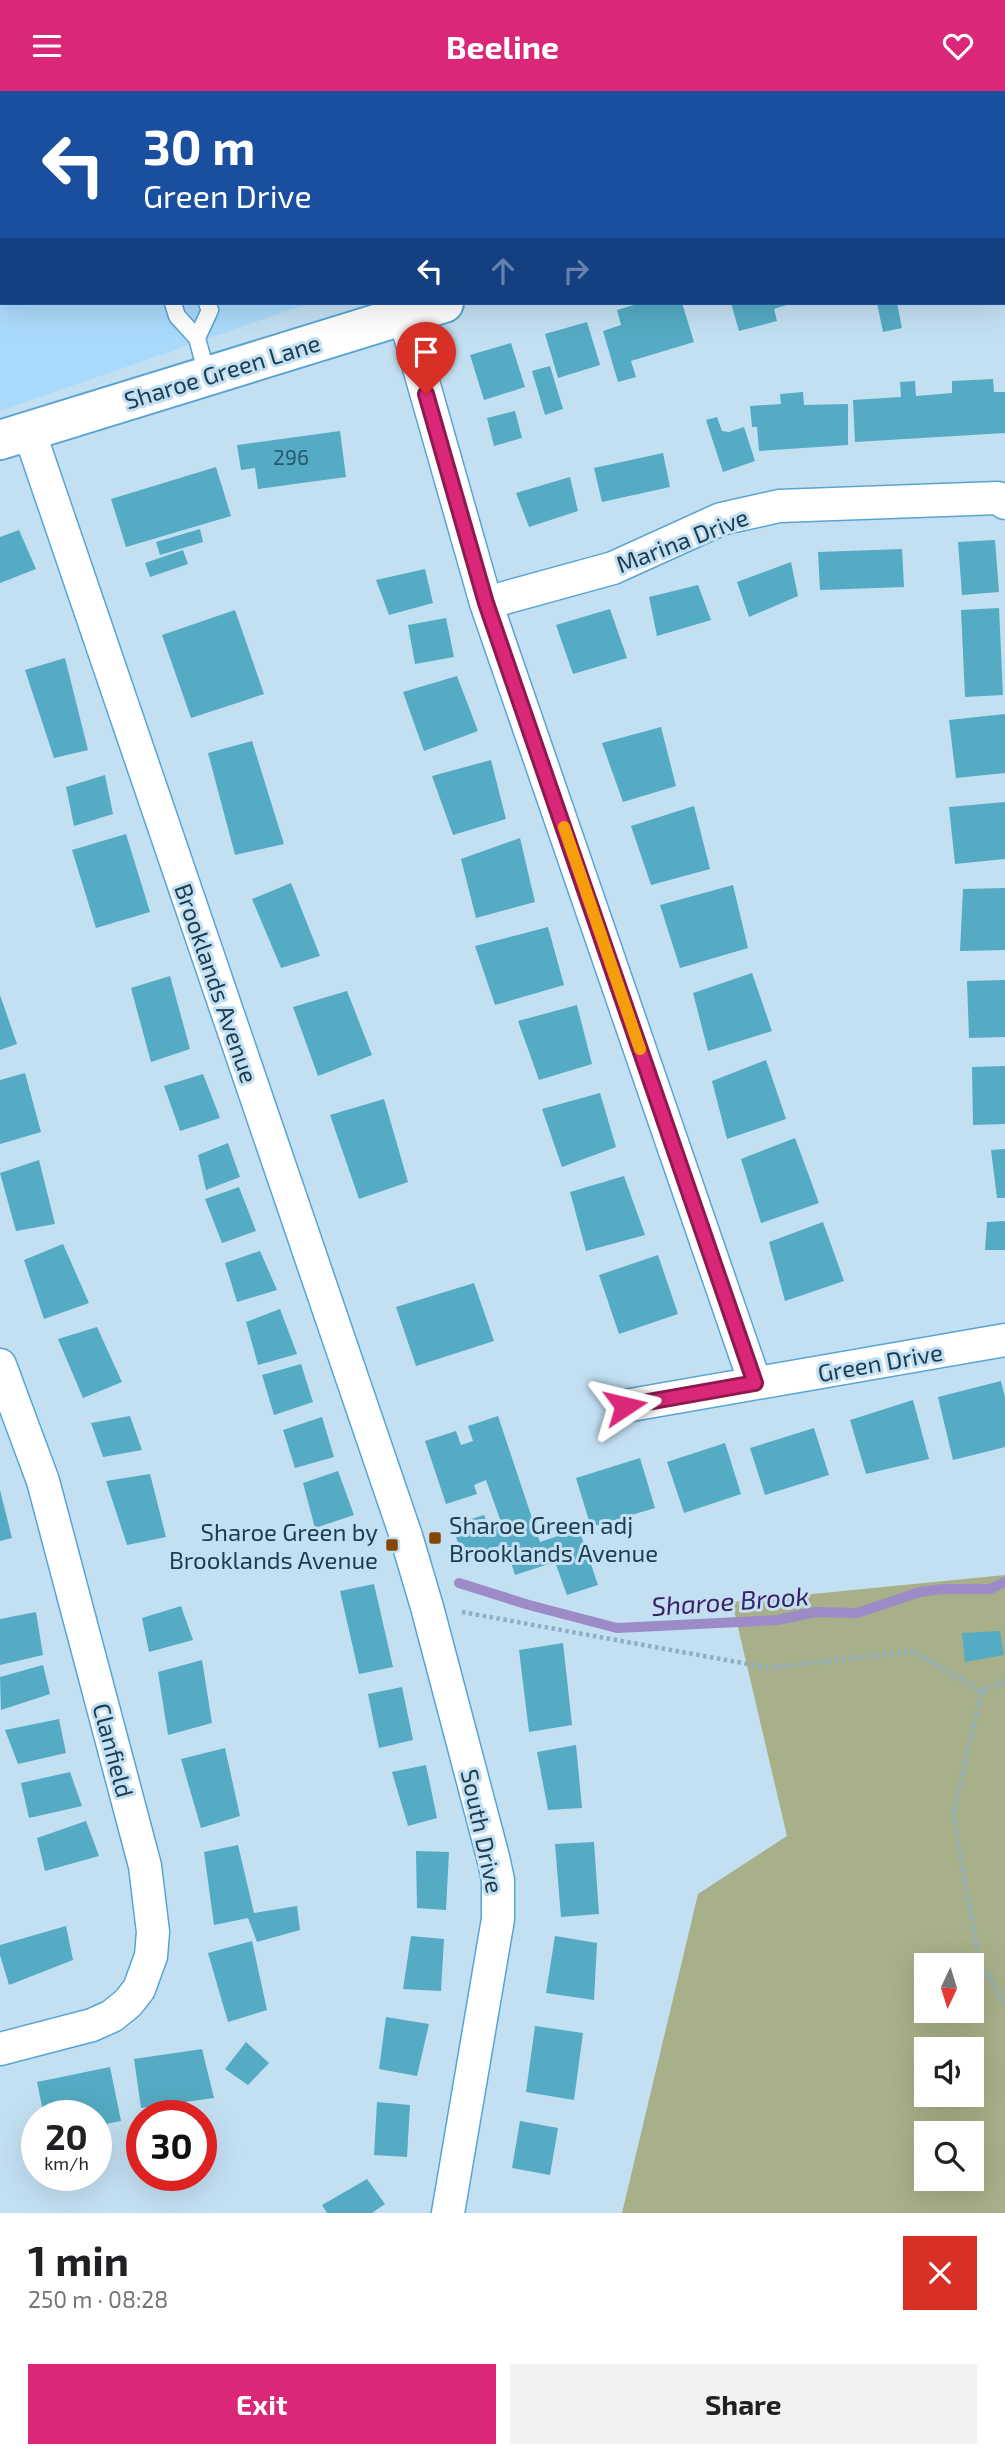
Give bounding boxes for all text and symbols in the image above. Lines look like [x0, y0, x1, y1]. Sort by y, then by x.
icon: menu [28, 27, 66, 65]
text: Beeline [446, 27, 559, 65]
icon: heart [939, 27, 977, 65]
text: 30 m [143, 116, 255, 175]
icon: left [28, 119, 119, 210]
text: Green Drive [143, 176, 312, 214]
icon: left [411, 252, 449, 290]
icon: ahead [484, 252, 522, 290]
icon: right [557, 252, 595, 290]
pin [396, 322, 456, 394]
street label: Sharoe Green Lane [120, 327, 324, 415]
icon: arrive [407, 333, 445, 371]
house number: 296 [273, 444, 309, 469]
street label: Marina Drive [612, 502, 752, 578]
street label: Brooklands Avenue [169, 879, 265, 1087]
street label: Green Drive [815, 1337, 945, 1387]
position arrow [588, 1369, 662, 1443]
place label: Sharoe Green adj Brooklands Avenue [449, 1510, 658, 1567]
place label: Sharoe Green by Brooklands Avenue [169, 1517, 378, 1574]
marker: Sharoe Green adj Brooklands Avenue [427, 1530, 443, 1546]
marker: Sharoe Green by Brooklands Avenue [384, 1537, 400, 1553]
water label: Sharoe Brook [650, 1579, 810, 1621]
street label: Clanfield [88, 1700, 140, 1800]
street label: South Drive [456, 1766, 510, 1896]
north arrow [914, 1953, 984, 2023]
map controls [914, 1953, 984, 2191]
button: sound [914, 2037, 984, 2107]
speed limit sign: 30 [126, 2100, 217, 2191]
text: 20 [45, 2115, 88, 2157]
button: search [914, 2121, 984, 2191]
text: km/h [44, 2152, 89, 2174]
text: 1 min [28, 2234, 129, 2284]
button: close [903, 2236, 977, 2310]
text: 250 m · 08:28 [28, 2285, 168, 2313]
button: Exit [28, 2364, 496, 2444]
button: Share [510, 2364, 977, 2444]

